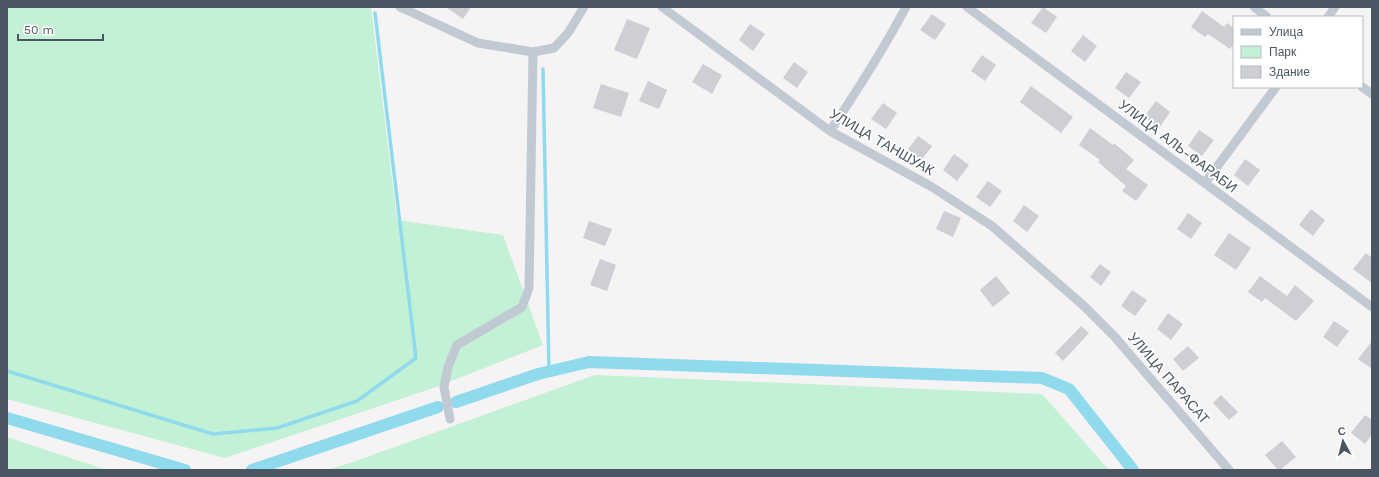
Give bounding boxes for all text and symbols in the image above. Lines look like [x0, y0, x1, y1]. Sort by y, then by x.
scale bar [18, 16, 103, 42]
legend [1233, 16, 1363, 88]
text: 50 m [24, 23, 54, 37]
text: Улица [1269, 25, 1303, 39]
text: Парк [1269, 45, 1297, 59]
text: Здание [1269, 65, 1310, 79]
street label: УЛИЦА АЛЬ-ФАРАБИ [1116, 96, 1240, 196]
street label: УЛИЦА ТАНШУАК [827, 106, 938, 179]
street label: УЛИЦА ПАРАСАТ [1125, 329, 1213, 427]
north arrow [1323, 421, 1363, 461]
text: С [1337, 425, 1347, 439]

